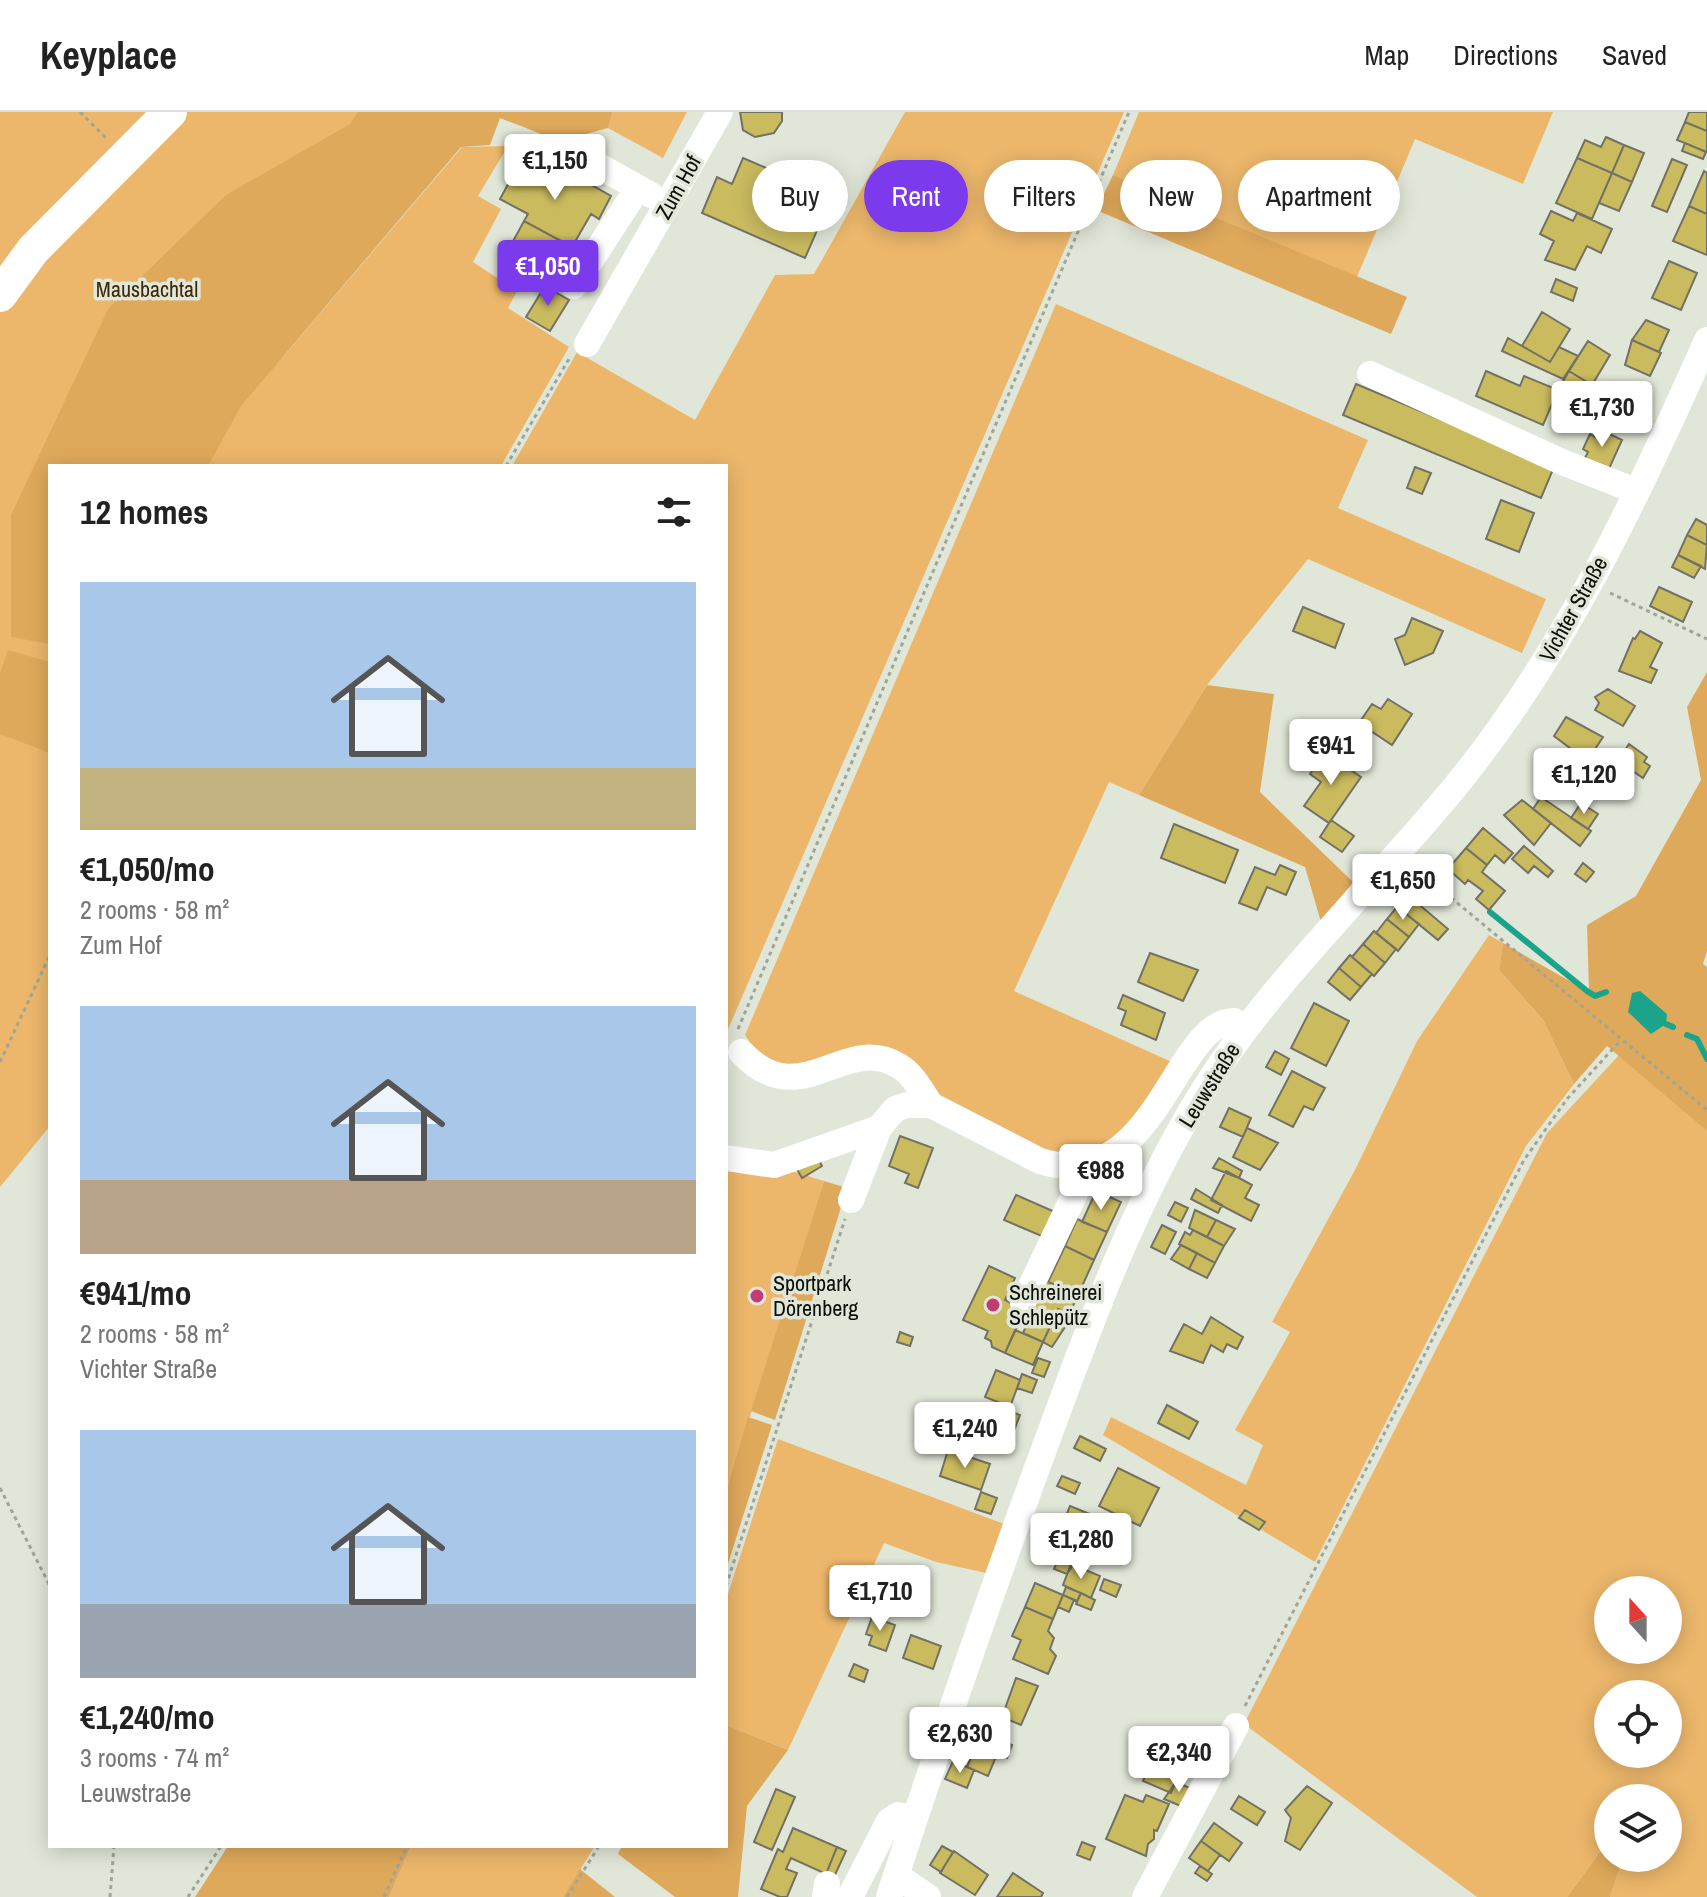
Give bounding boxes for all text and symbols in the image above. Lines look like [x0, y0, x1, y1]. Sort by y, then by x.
text: Keyplace [40, 30, 177, 81]
text: Map [1365, 36, 1409, 74]
text: Directions [1453, 36, 1558, 74]
text: Saved [1602, 36, 1667, 74]
pin: €1,150 [490, 134, 620, 202]
text: €1,150 [522, 142, 588, 177]
street label: Zum Hof [648, 149, 708, 225]
chip: Buy [752, 160, 848, 232]
chip: Rent [864, 160, 968, 232]
chip: Filters [984, 160, 1104, 232]
chip: New [1120, 160, 1222, 232]
chip: Apartment [1238, 160, 1400, 232]
pin: €1,050 [483, 240, 613, 308]
text: €1,050 [515, 248, 581, 283]
park label: Mausbachtal [96, 274, 198, 304]
pin: €1,730 [1537, 381, 1667, 449]
text: €1,730 [1569, 389, 1635, 424]
text: 12 homes [80, 489, 209, 535]
icon: filters [652, 490, 696, 534]
street label: Vichter Straße [1532, 551, 1614, 667]
icon: home [316, 634, 460, 778]
pin: €941 [1284, 719, 1378, 787]
text: €941 [1307, 727, 1355, 762]
pin: €1,120 [1519, 748, 1649, 816]
text: €1,120 [1551, 756, 1617, 791]
text: €1,050/mo [80, 846, 215, 892]
pin: €1,650 [1338, 854, 1468, 922]
text: €1,650 [1370, 862, 1436, 897]
text: 2 rooms · 58 m² [80, 892, 229, 927]
text: Zum Hof [80, 927, 162, 962]
street label: Leuwstraße [1171, 1037, 1247, 1133]
icon: home [316, 1058, 460, 1202]
pin: €988 [1054, 1144, 1148, 1212]
text: €988 [1077, 1152, 1125, 1187]
place label: Sportpark Dörenberg [773, 1268, 858, 1323]
text: €941/mo [80, 1270, 192, 1316]
place label: Schreinerei Schlepütz [1009, 1277, 1102, 1332]
marker: Sportpark Dörenberg [748, 1287, 766, 1305]
marker: Schreinerei Schlepütz [984, 1296, 1002, 1314]
text: 2 rooms · 58 m² [80, 1316, 229, 1351]
text: Vichter Straße [80, 1351, 217, 1386]
pin: €1,240 [900, 1402, 1030, 1470]
text: €1,240 [932, 1410, 998, 1445]
icon: home [316, 1482, 460, 1626]
pin: €1,280 [1016, 1513, 1146, 1581]
text: €1,280 [1048, 1521, 1114, 1556]
pin: €1,710 [815, 1565, 945, 1633]
text: €1,710 [847, 1573, 913, 1608]
north arrow [1594, 1576, 1682, 1664]
map controls [1594, 1576, 1682, 1872]
button: locate [1594, 1680, 1682, 1768]
text: €1,240/mo [80, 1694, 215, 1740]
pin: €2,630 [895, 1707, 1025, 1775]
text: €2,630 [927, 1715, 993, 1750]
pin: €2,340 [1114, 1726, 1244, 1794]
text: €2,340 [1146, 1734, 1212, 1769]
text: 3 rooms · 74 m² [80, 1740, 229, 1775]
text: Leuwstraße [80, 1775, 191, 1810]
button: layers [1594, 1784, 1682, 1872]

